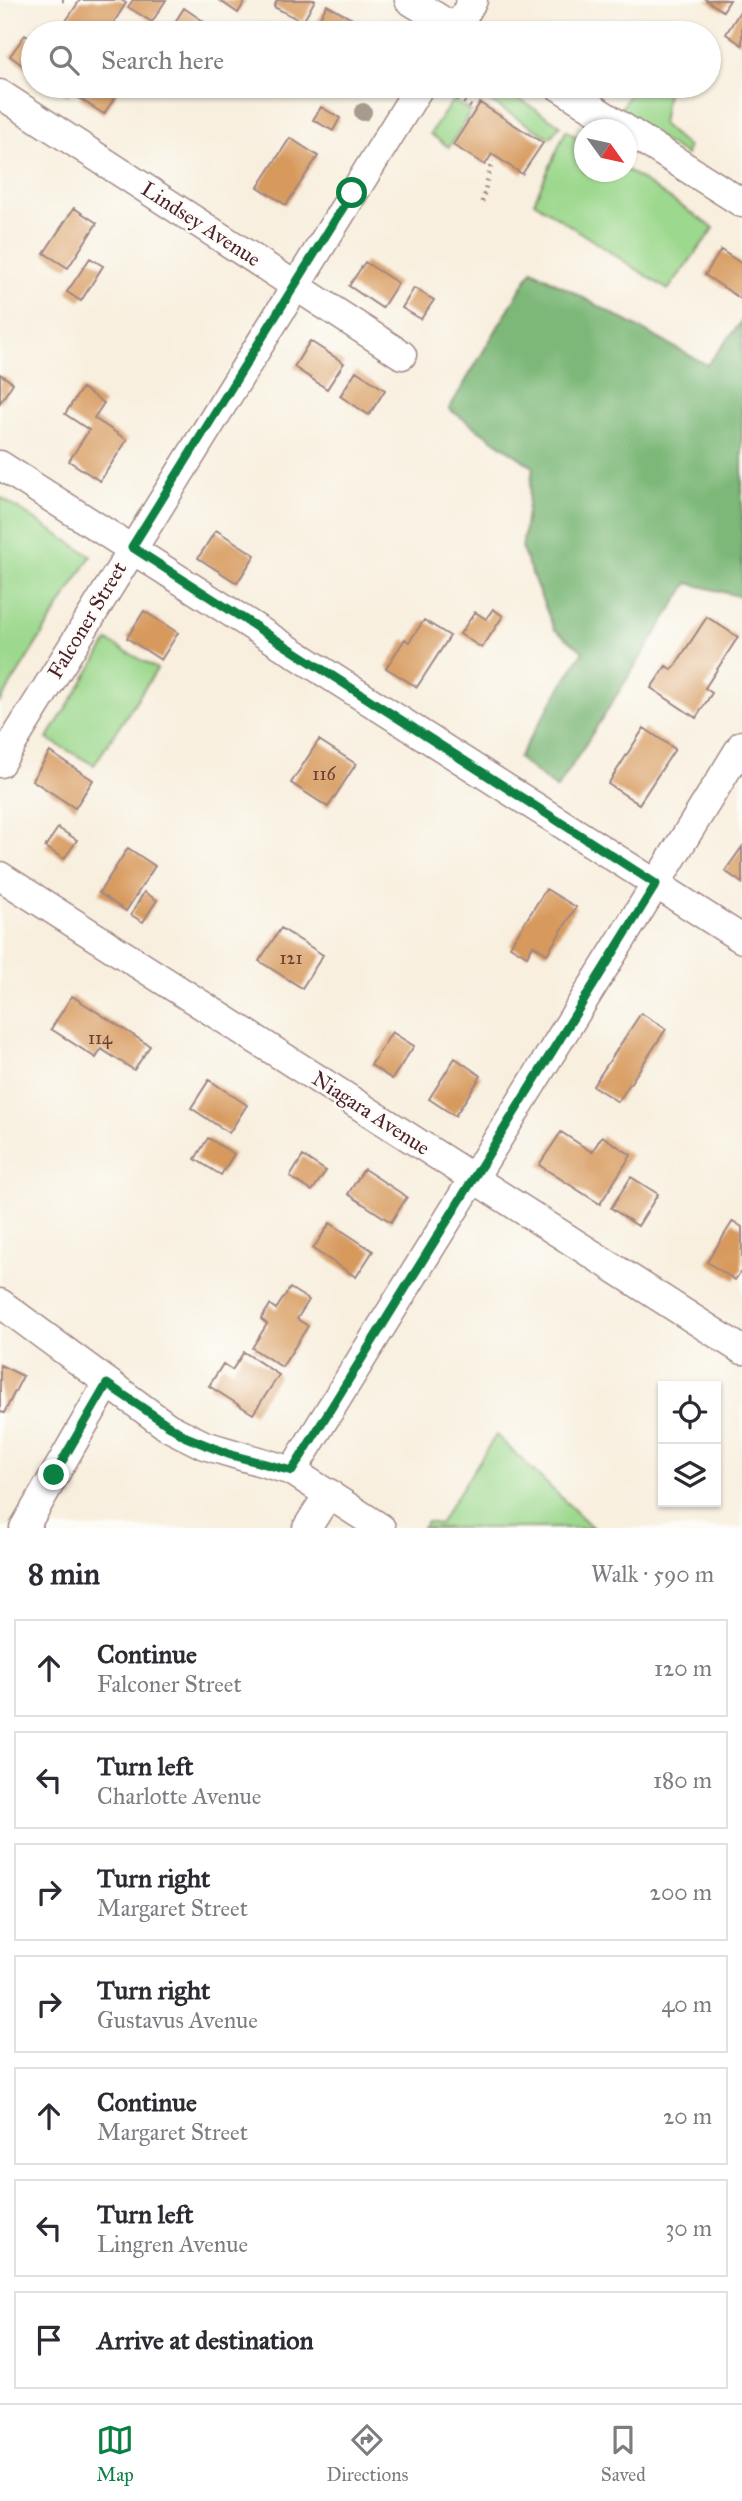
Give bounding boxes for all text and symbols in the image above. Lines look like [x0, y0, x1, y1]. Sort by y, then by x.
search box [21, 21, 721, 98]
icon: search [45, 41, 83, 79]
text: Search here [101, 44, 224, 76]
north arrow [574, 119, 637, 182]
street label: Lindsey Avenue [137, 176, 266, 272]
route start [336, 177, 367, 208]
street label: Falconer Street [42, 556, 132, 683]
house number: 116 [312, 763, 336, 785]
house number: 121 [279, 947, 303, 969]
house number: 114 [88, 1027, 113, 1049]
street label: Niagara Avenue [307, 1065, 435, 1161]
map controls [658, 1381, 721, 1507]
button: locate [658, 1381, 721, 1444]
button: layers [658, 1444, 721, 1507]
route end [38, 1459, 69, 1490]
text: 8 min [28, 1556, 100, 1592]
text: Walk · 590 m [591, 1560, 714, 1588]
text: Continue [97, 1638, 197, 1670]
icon: ahead [30, 1649, 68, 1687]
text: 120 m [654, 1654, 712, 1682]
text: Falconer Street [97, 1670, 242, 1698]
text: Turn left [97, 1750, 193, 1782]
icon: left [30, 1761, 68, 1799]
text: 180 m [653, 1766, 712, 1794]
text: Charlotte Avenue [97, 1782, 261, 1810]
text: Turn right [97, 1862, 210, 1894]
icon: right [30, 1873, 68, 1911]
text: 200 m [650, 1878, 712, 1906]
text: Margaret Street [97, 1894, 248, 1922]
text: Turn right [97, 1974, 210, 2006]
icon: right [30, 1985, 68, 2023]
text: 40 m [662, 1990, 712, 2018]
text: Gustavus Avenue [97, 2006, 258, 2034]
text: Continue [97, 2086, 197, 2118]
icon: ahead [30, 2097, 68, 2135]
text: 20 m [663, 2102, 712, 2130]
text: Margaret Street [97, 2118, 248, 2146]
text: Turn left [97, 2198, 193, 2230]
icon: left [30, 2209, 68, 2247]
text: 30 m [665, 2214, 712, 2242]
text: Lingren Avenue [97, 2230, 248, 2258]
icon: arrive [30, 2321, 68, 2359]
text: Arrive at destination [97, 2324, 314, 2356]
tab: Map [96, 2421, 134, 2486]
tab: Directions [326, 2421, 408, 2486]
tab: Saved [601, 2421, 646, 2486]

